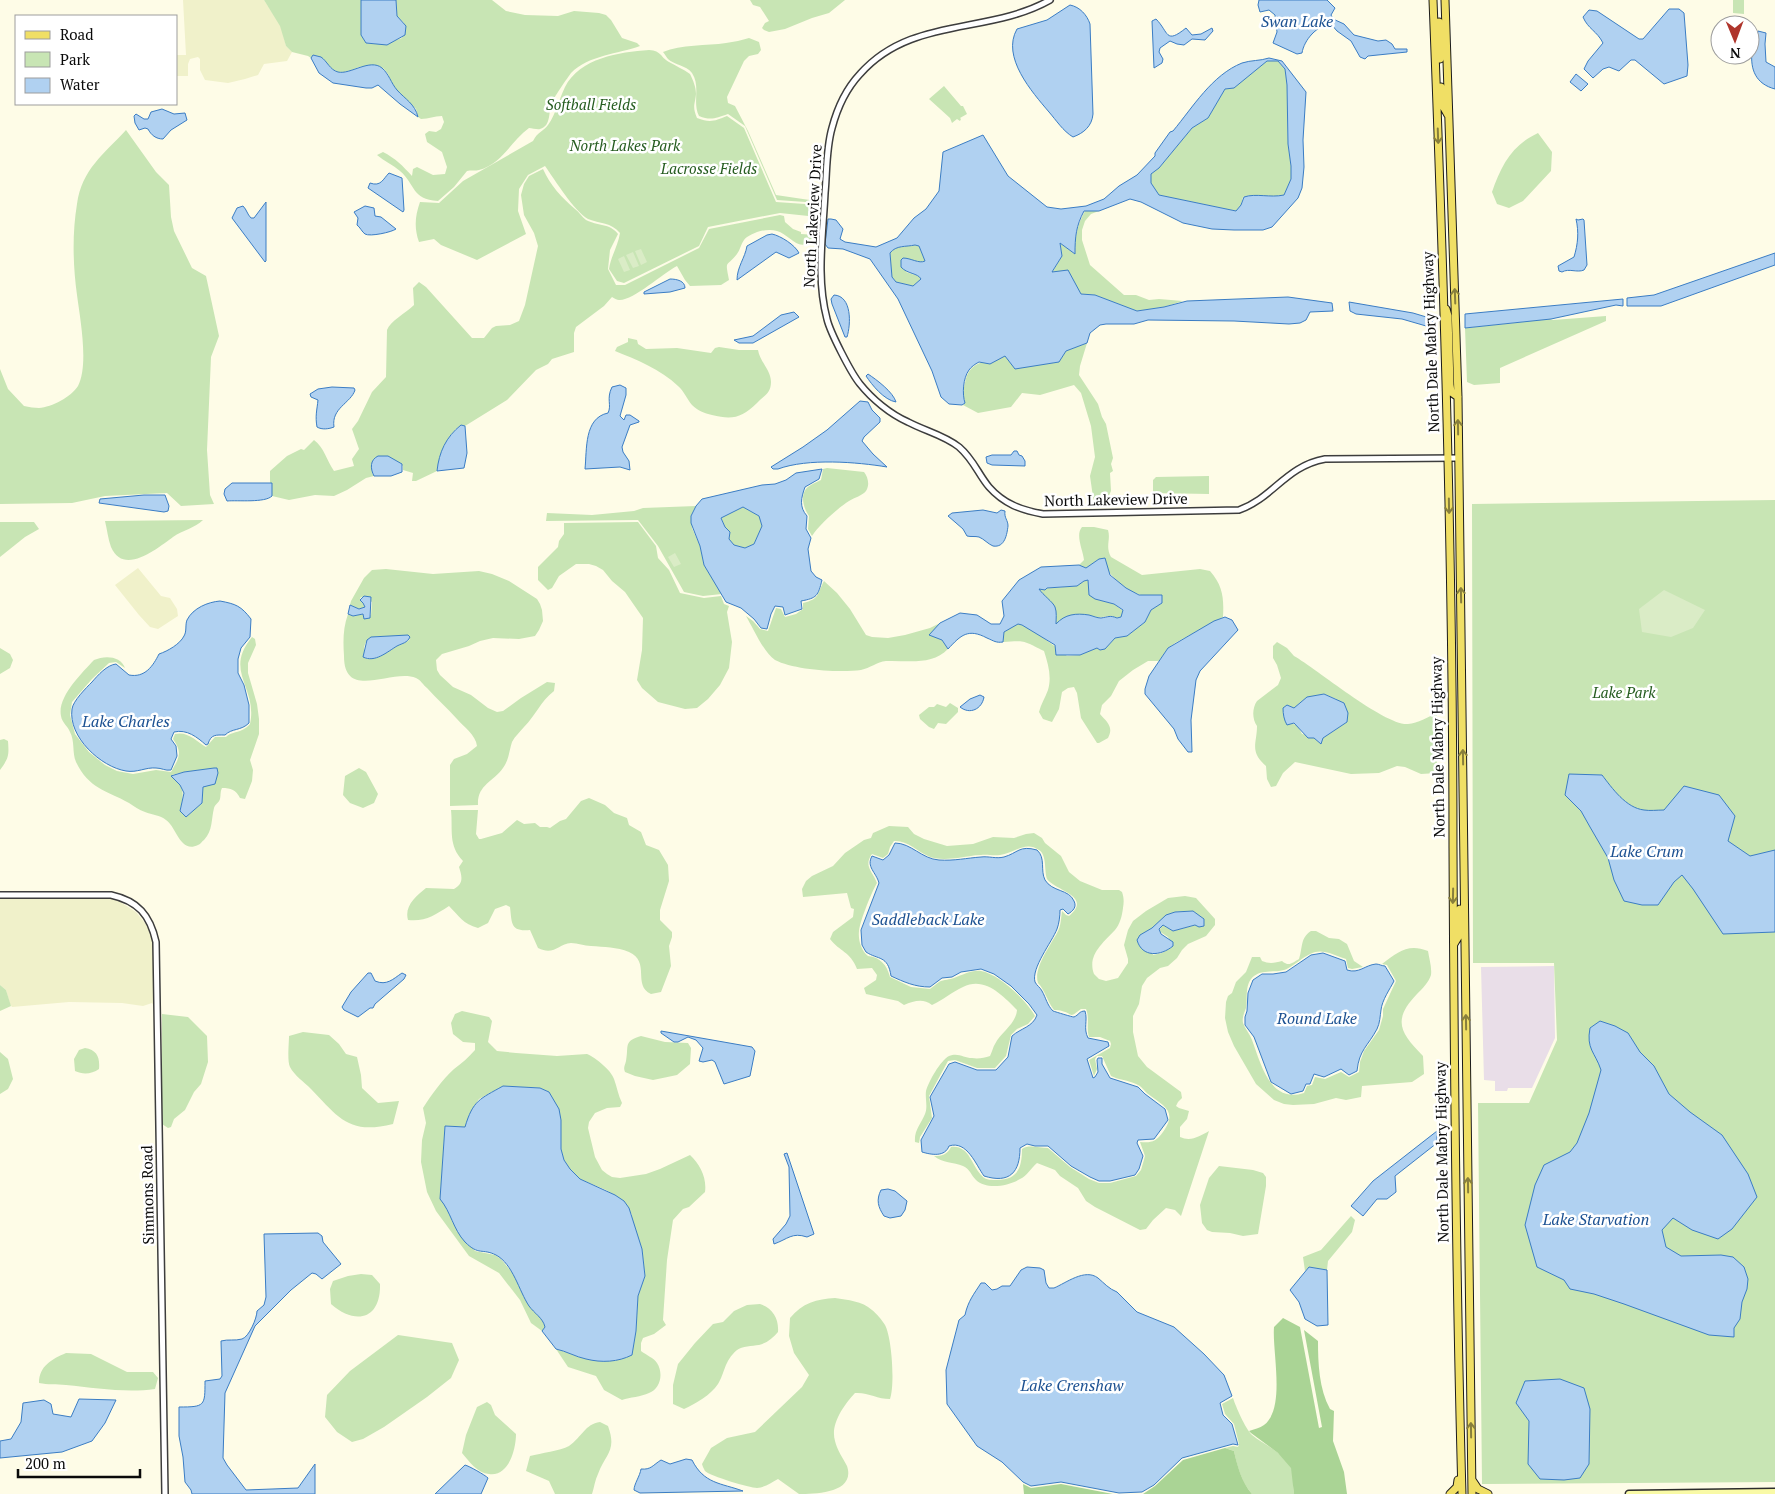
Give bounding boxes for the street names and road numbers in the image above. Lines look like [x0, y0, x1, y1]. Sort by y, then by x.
street label: North Lakeview Drive [798, 144, 826, 288]
street label: North Dale Mabry Highway [1417, 251, 1443, 433]
street label: North Lakeview Drive [1044, 488, 1188, 510]
street label: North Dale Mabry Highway [1425, 656, 1449, 838]
street label: North Dale Mabry Highway [1429, 1061, 1453, 1243]
street label: Simmons Road [136, 1145, 158, 1245]

